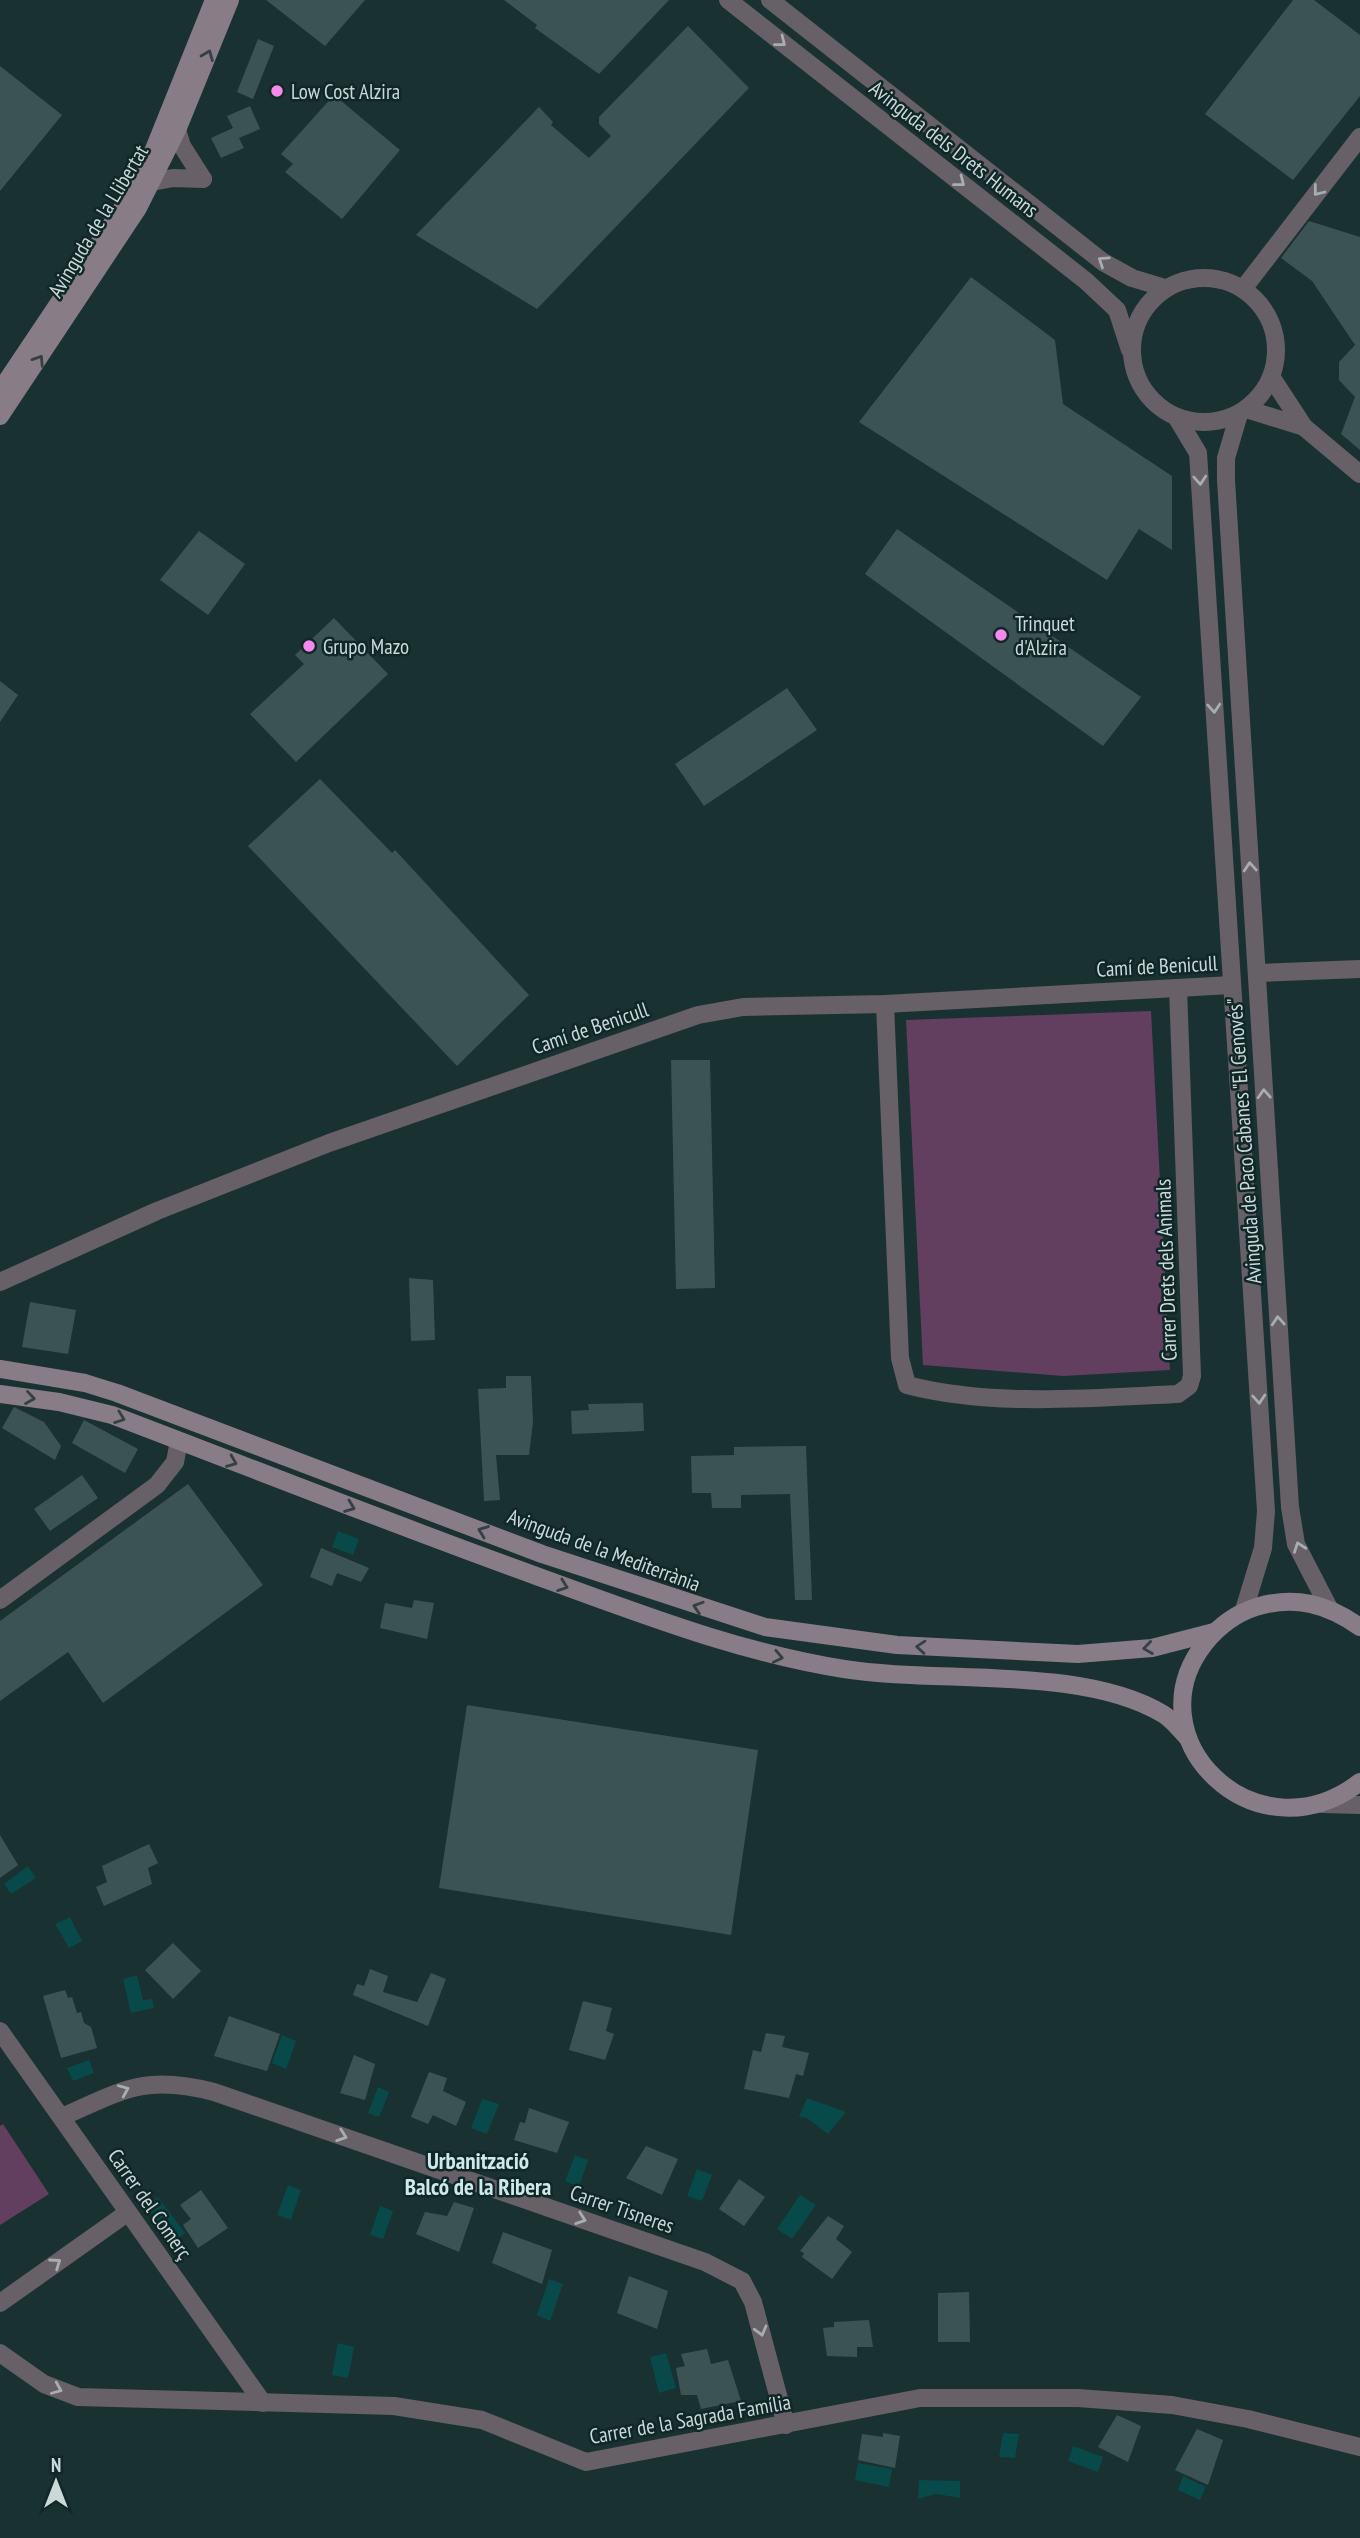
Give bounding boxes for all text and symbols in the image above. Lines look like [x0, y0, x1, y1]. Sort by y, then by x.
one-way arrow [774, 34, 786, 47]
one-way arrow [199, 49, 213, 61]
street label: Avinguda dels Drets Humans [864, 75, 1044, 223]
place label: Low Cost Alzira [291, 78, 400, 105]
marker: Low Cost Alzira [269, 83, 285, 99]
street label: Avinguda de la Llibertat [42, 140, 154, 302]
one-way arrow [953, 174, 965, 187]
one-way arrow [1314, 183, 1327, 196]
one-way arrow [1098, 257, 1111, 269]
one-way arrow [31, 355, 44, 368]
one-way arrow [1192, 475, 1207, 486]
place label: Trinquet d'Alzira [1015, 610, 1075, 661]
marker: Trinquet d'Alzira [993, 627, 1009, 643]
place label: Grupo Mazo [323, 633, 409, 660]
marker: Grupo Mazo [301, 638, 317, 654]
one-way arrow [1207, 702, 1222, 713]
one-way arrow [1243, 861, 1258, 872]
street label: Camí de Benicull [1096, 949, 1218, 983]
street label: Camí de Benicull [528, 995, 652, 1061]
street label: Avinguda de Paco Cabanes "El Genovés" [1221, 997, 1267, 1285]
one-way arrow [1257, 1088, 1272, 1099]
street label: Carrer Drets dels Animals [1149, 1178, 1183, 1362]
one-way arrow [1271, 1315, 1286, 1326]
one-way arrow [24, 1390, 35, 1405]
one-way arrow [1251, 1394, 1266, 1405]
one-way arrow [113, 1410, 125, 1424]
one-way arrow [226, 1454, 238, 1468]
one-way arrow [343, 1499, 355, 1513]
street label: Avinguda de la Mediterrània [504, 1503, 704, 1597]
one-way arrow [478, 1525, 490, 1539]
one-way arrow [1293, 1541, 1307, 1553]
one-way arrow [557, 1578, 569, 1592]
one-way arrow [692, 1601, 704, 1615]
one-way arrow [915, 1640, 926, 1655]
one-way arrow [1142, 1640, 1154, 1655]
one-way arrow [772, 1648, 784, 1663]
one-way arrow [117, 2084, 130, 2098]
one-way arrow [336, 2128, 348, 2142]
street label: Carrer del Comerç [102, 2143, 198, 2265]
district label: Urbanització Balcó de la Ribera [405, 2146, 551, 2201]
street label: Carrer Tisneres [567, 2179, 677, 2239]
one-way arrow [574, 2211, 586, 2225]
one-way arrow [48, 2259, 61, 2271]
one-way arrow [753, 2325, 767, 2337]
one-way arrow [51, 2381, 63, 2395]
street label: Carrer de la Sagrada Família [587, 2388, 793, 2450]
north arrow [21, 2447, 91, 2517]
text: N [51, 2453, 61, 2477]

